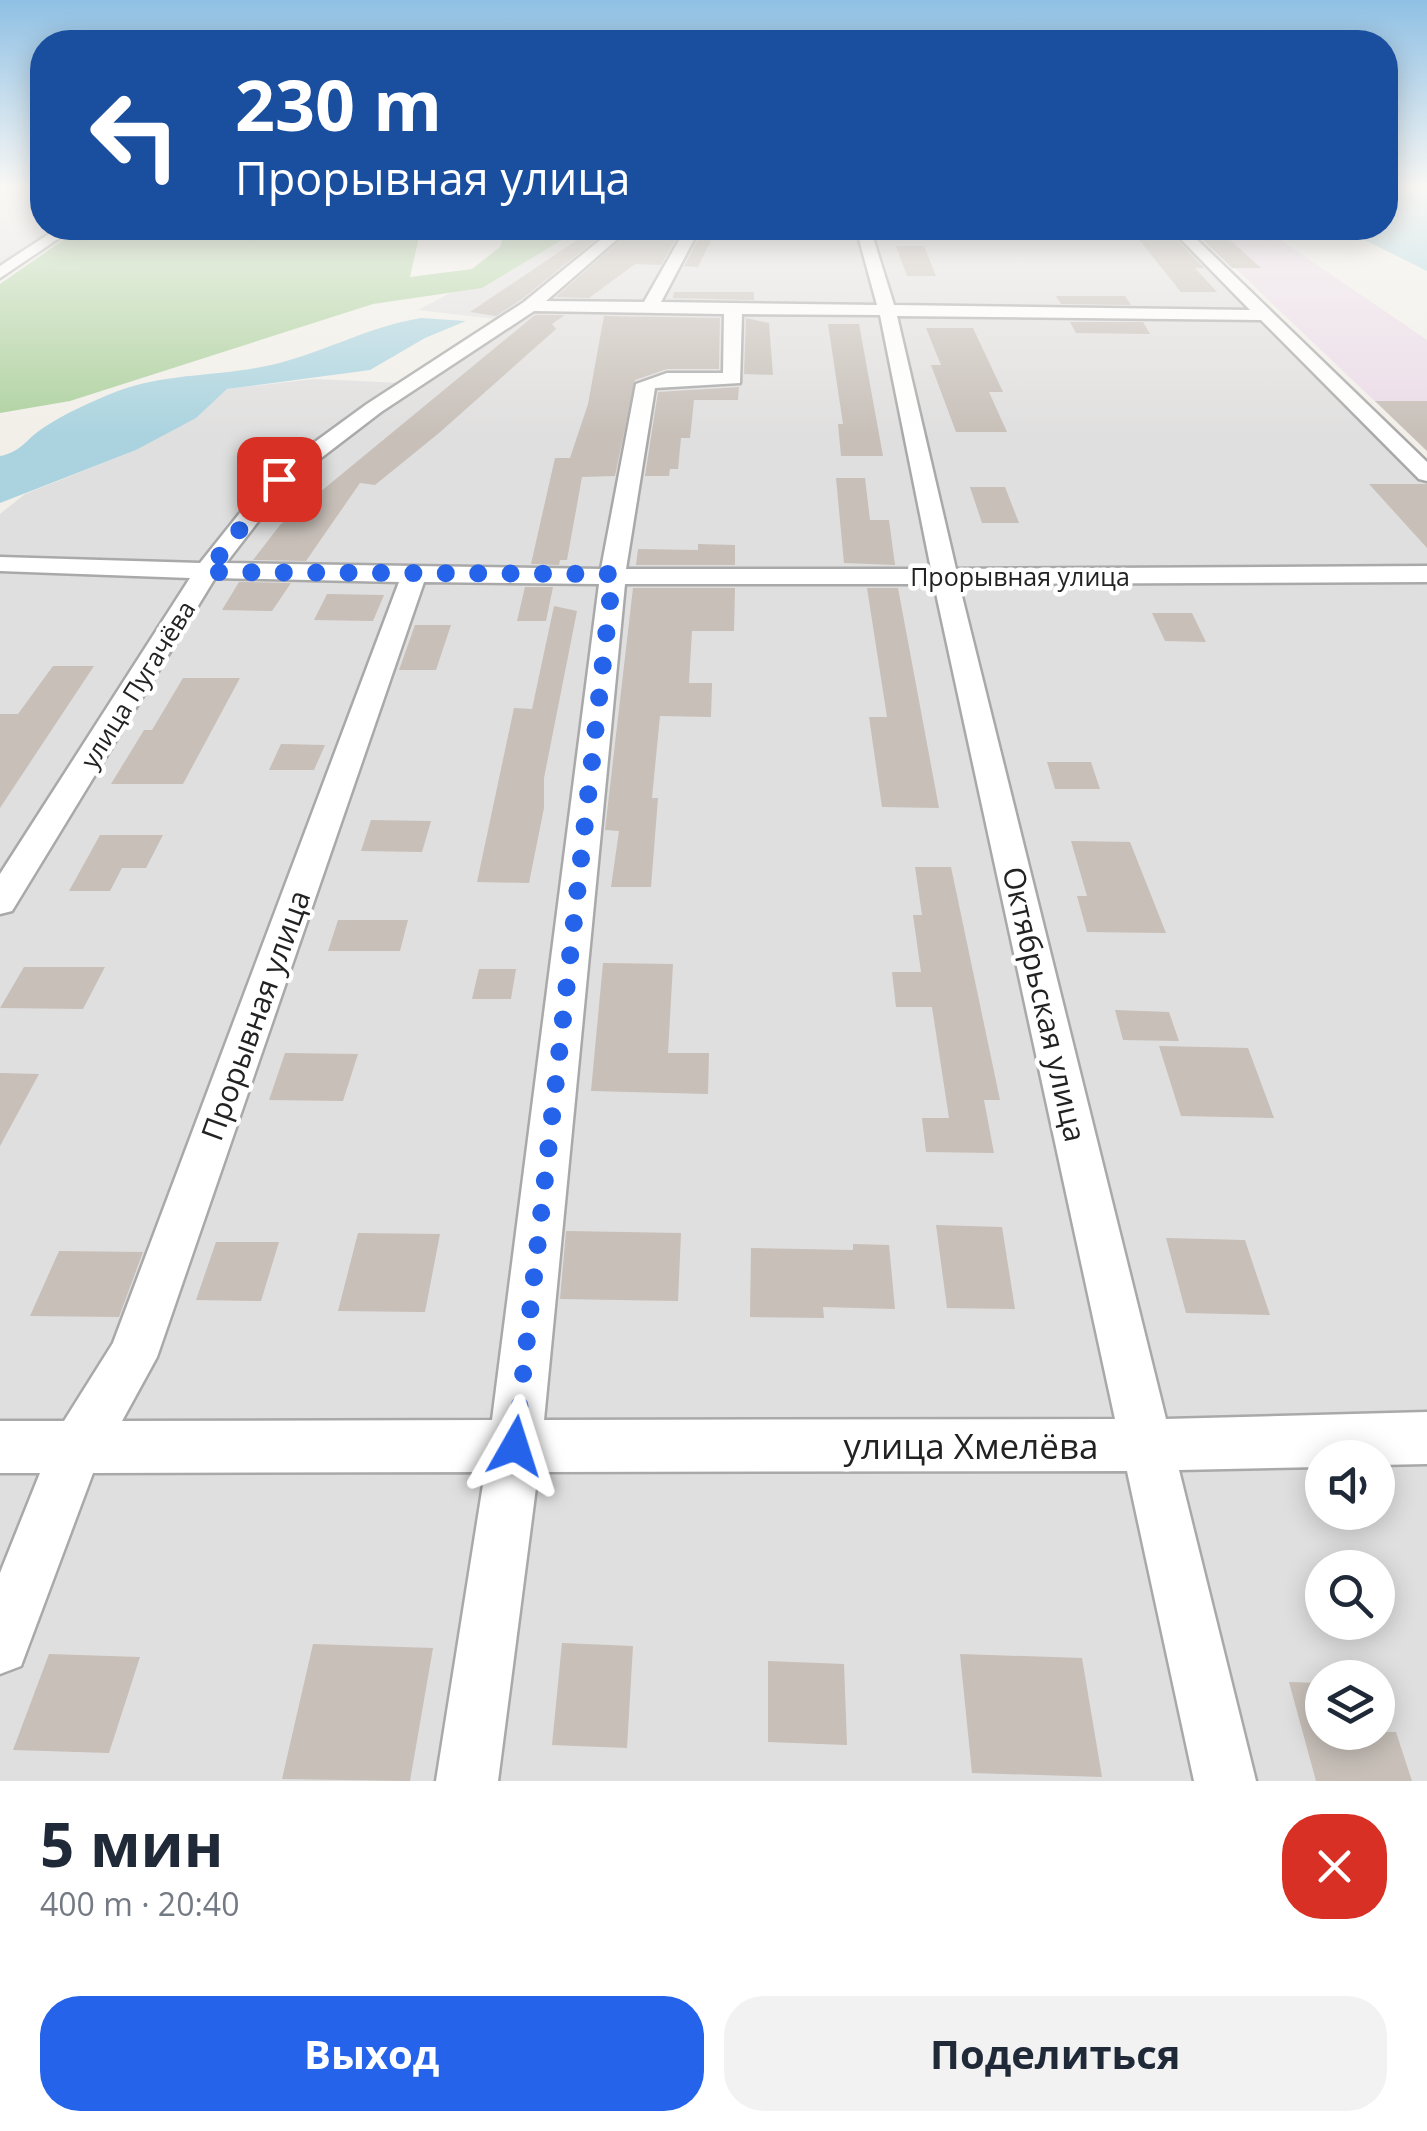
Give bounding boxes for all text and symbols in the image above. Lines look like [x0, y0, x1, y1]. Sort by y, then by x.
text: 230 m [235, 56, 442, 152]
icon: left [70, 70, 200, 200]
text: Прорывная улица [235, 147, 630, 208]
pin [237, 437, 322, 522]
icon: arrive [252, 452, 307, 507]
street label: Прорывная улица [910, 559, 1130, 593]
street label: улица Пугачёва [72, 594, 202, 774]
street label: Октябрьская улица [993, 862, 1097, 1146]
street label: Прорывная улица [191, 884, 319, 1146]
position arrow [463, 1394, 567, 1498]
street label: улица Хмелёва [843, 1422, 1099, 1469]
map controls [1305, 1440, 1395, 1750]
button: sound [1305, 1440, 1395, 1530]
button: search [1305, 1550, 1395, 1640]
button: layers [1305, 1660, 1395, 1750]
text: 5 мин [40, 1803, 224, 1885]
button: close [1282, 1814, 1387, 1919]
text: 400 m · 20:40 [40, 1882, 239, 1925]
button: Выход [40, 1996, 704, 2111]
button: Поделиться [724, 1996, 1387, 2111]

